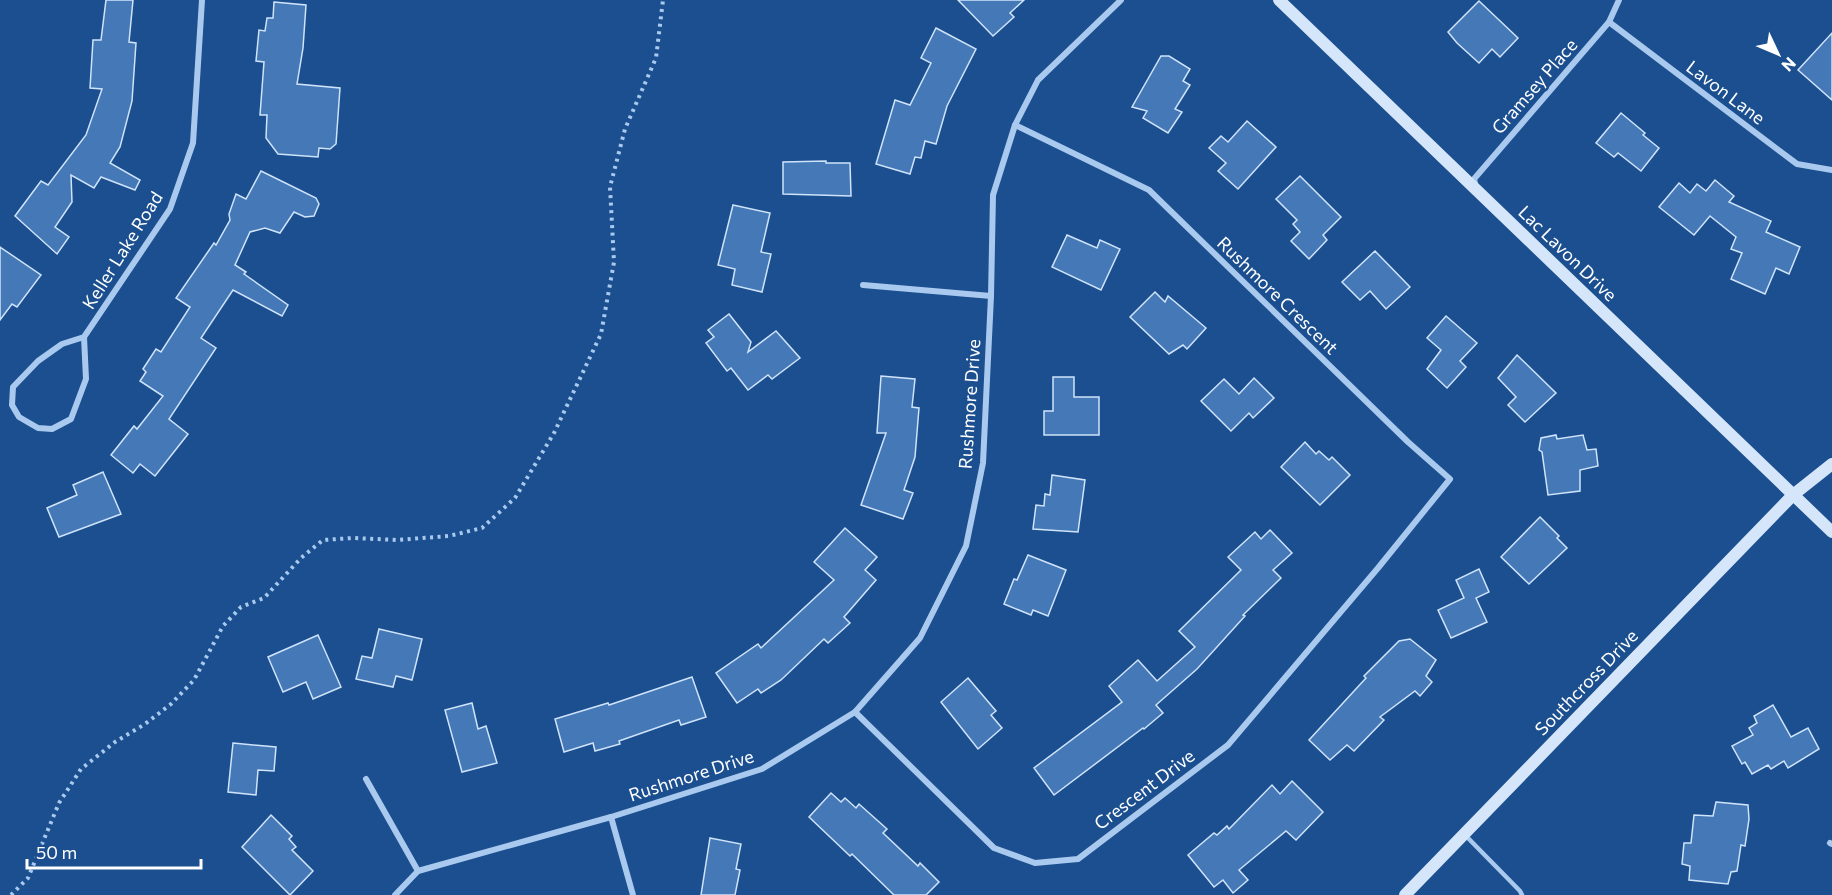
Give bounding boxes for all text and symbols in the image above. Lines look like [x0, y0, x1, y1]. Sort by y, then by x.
north arrow [1748, 24, 1808, 84]
street label: Gramsey Place [1487, 34, 1581, 138]
text: N [1778, 54, 1800, 76]
street label: Lavon Lane [1682, 55, 1770, 129]
street label: Keller Lake Road [77, 187, 167, 313]
street label: Lac Lavon Drive [1514, 200, 1622, 306]
street label: Rushmore Crescent [1213, 232, 1343, 358]
street label: Rushmore Drive [953, 338, 985, 470]
street label: Southcross Drive [1530, 624, 1642, 740]
street label: Rushmore Drive [626, 744, 756, 806]
street label: Crescent Drive [1089, 744, 1199, 834]
scale bar [27, 832, 201, 870]
text: 50 m [36, 841, 77, 863]

